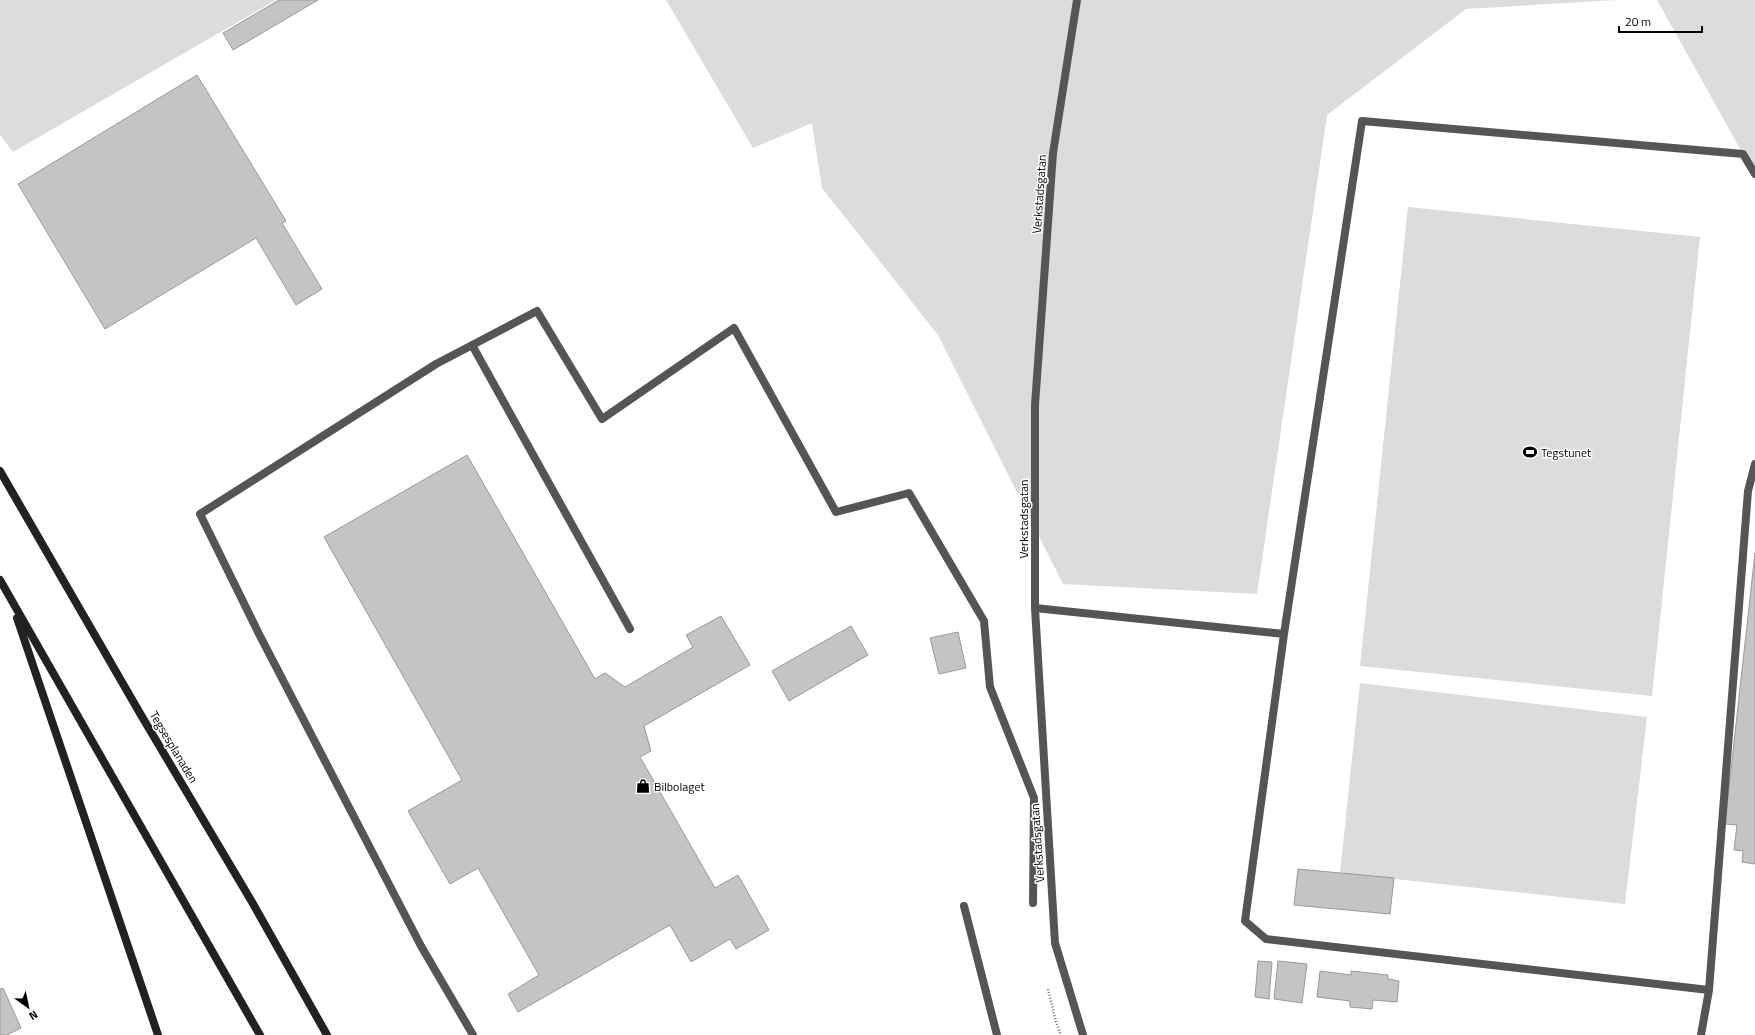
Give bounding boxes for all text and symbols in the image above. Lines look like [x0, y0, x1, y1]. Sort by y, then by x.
scale bar [1619, 8, 1702, 34]
text: 20 m [1625, 12, 1651, 31]
street label: Verkstadsgatan [1027, 154, 1051, 234]
place label: Tegstunet [1541, 443, 1592, 462]
sports icon: Tegstunet [1522, 444, 1538, 460]
street label: Verkstadsgatan [1014, 479, 1033, 559]
street label: Tegsesplanaden [145, 707, 203, 787]
place label: Bilbolaget [654, 777, 705, 796]
shop icon: Bilbolaget [635, 778, 651, 794]
street label: Verkstadsgatan [1025, 803, 1049, 883]
north arrow [8, 987, 48, 1027]
text: N [26, 1007, 41, 1024]

